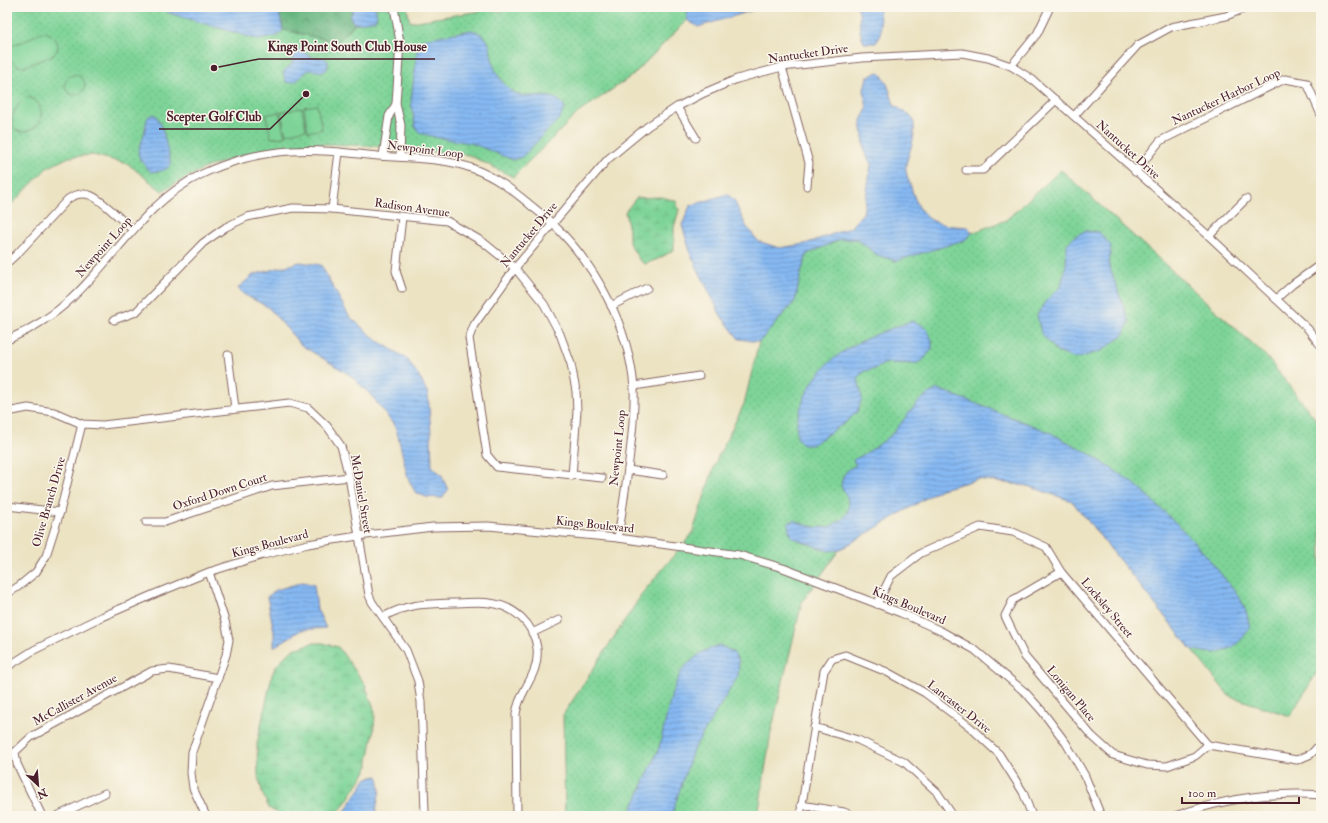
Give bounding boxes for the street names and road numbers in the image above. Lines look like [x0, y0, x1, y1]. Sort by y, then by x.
street label: Nantucket Drive [767, 41, 849, 67]
street label: Nantucker Harbor Loop [1169, 65, 1283, 129]
street label: Nantucket Drive [1093, 117, 1163, 183]
street label: Newpoint Loop [386, 138, 464, 162]
street label: Radison Avenue [373, 195, 451, 221]
street label: Nantucket Drive [497, 199, 561, 271]
street label: Newpoint Loop [73, 213, 135, 281]
street label: Newpoint Loop [607, 409, 629, 487]
street label: McDaniel Street [347, 453, 375, 535]
street label: Olive Branch Drive [29, 455, 69, 549]
street label: Oxford Down Court [171, 470, 269, 514]
street label: Kings Boulevard [555, 513, 635, 537]
street label: Kings Boulevard [230, 527, 310, 561]
street label: Locksley Street [1078, 575, 1137, 641]
street label: Kings Boulevard [870, 584, 948, 628]
street label: Lonigan Place [1043, 663, 1099, 725]
street label: McCallister Avenue [30, 671, 120, 729]
street label: Lancaster Drive [924, 677, 994, 737]

